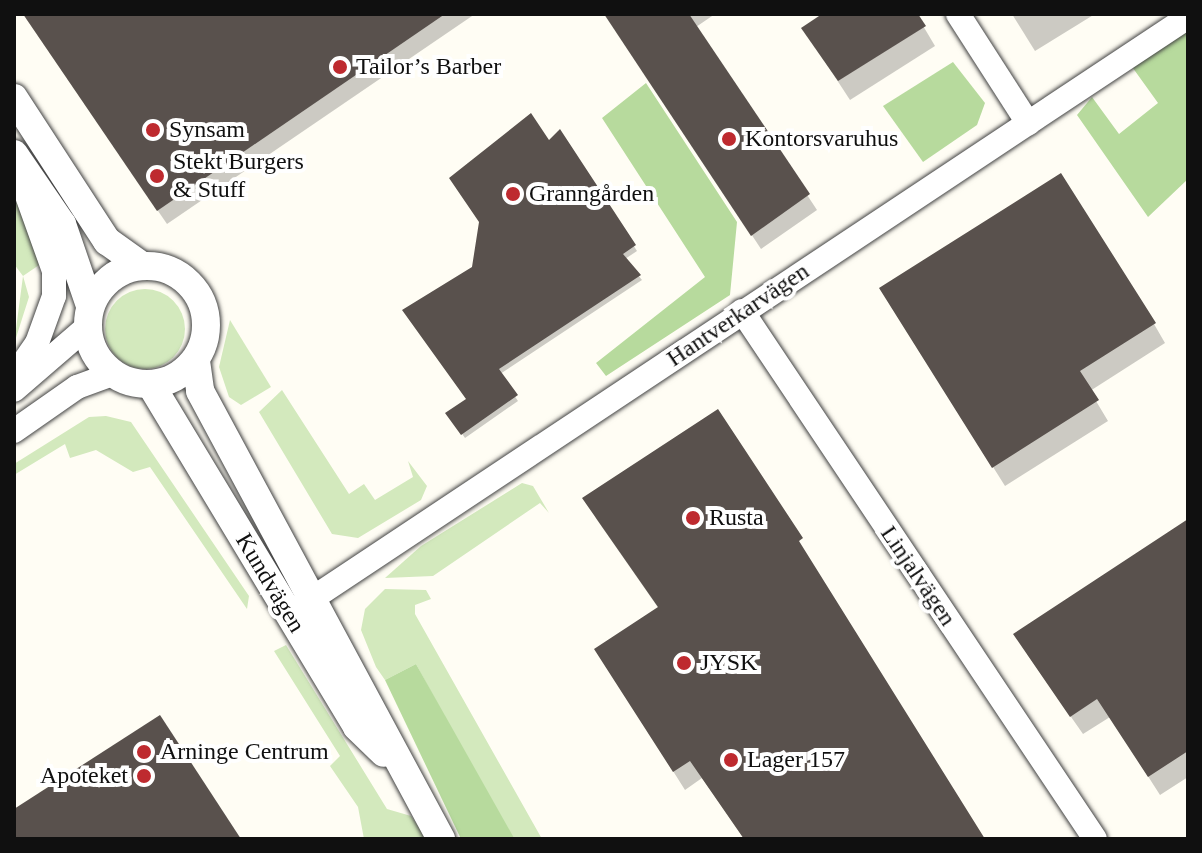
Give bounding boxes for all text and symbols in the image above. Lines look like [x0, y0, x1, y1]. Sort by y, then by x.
place label: Tailor’s Barber [356, 53, 501, 81]
marker: Tailor’s Barber [331, 58, 349, 76]
place label: Synsam [169, 116, 245, 144]
marker: Synsam [144, 121, 162, 139]
place label: Kontorsvaruhus [745, 125, 898, 153]
marker: Kontorsvaruhus [720, 130, 738, 148]
place label: Stekt Burgers & Stuff [173, 148, 304, 204]
marker: Stekt Burgers & Stuff [148, 167, 166, 185]
place label: Granngården [529, 180, 654, 208]
marker: Granngården [504, 185, 522, 203]
street label: Hantverkarvägen [661, 257, 815, 373]
place label: Rusta [709, 504, 764, 532]
marker: Rusta [684, 509, 702, 527]
street label: Linjalvägen [874, 520, 962, 632]
street label: Kundvägen [229, 528, 311, 638]
place label: JYSK [700, 649, 757, 677]
marker: JYSK [675, 654, 693, 672]
place label: Arninge Centrum [160, 738, 329, 766]
marker: Arninge Centrum [135, 743, 153, 761]
place label: Lager 157 [747, 746, 845, 774]
marker: Lager 157 [722, 751, 740, 769]
place label: Apoteket [40, 762, 128, 790]
marker: Apoteket [135, 767, 153, 785]

